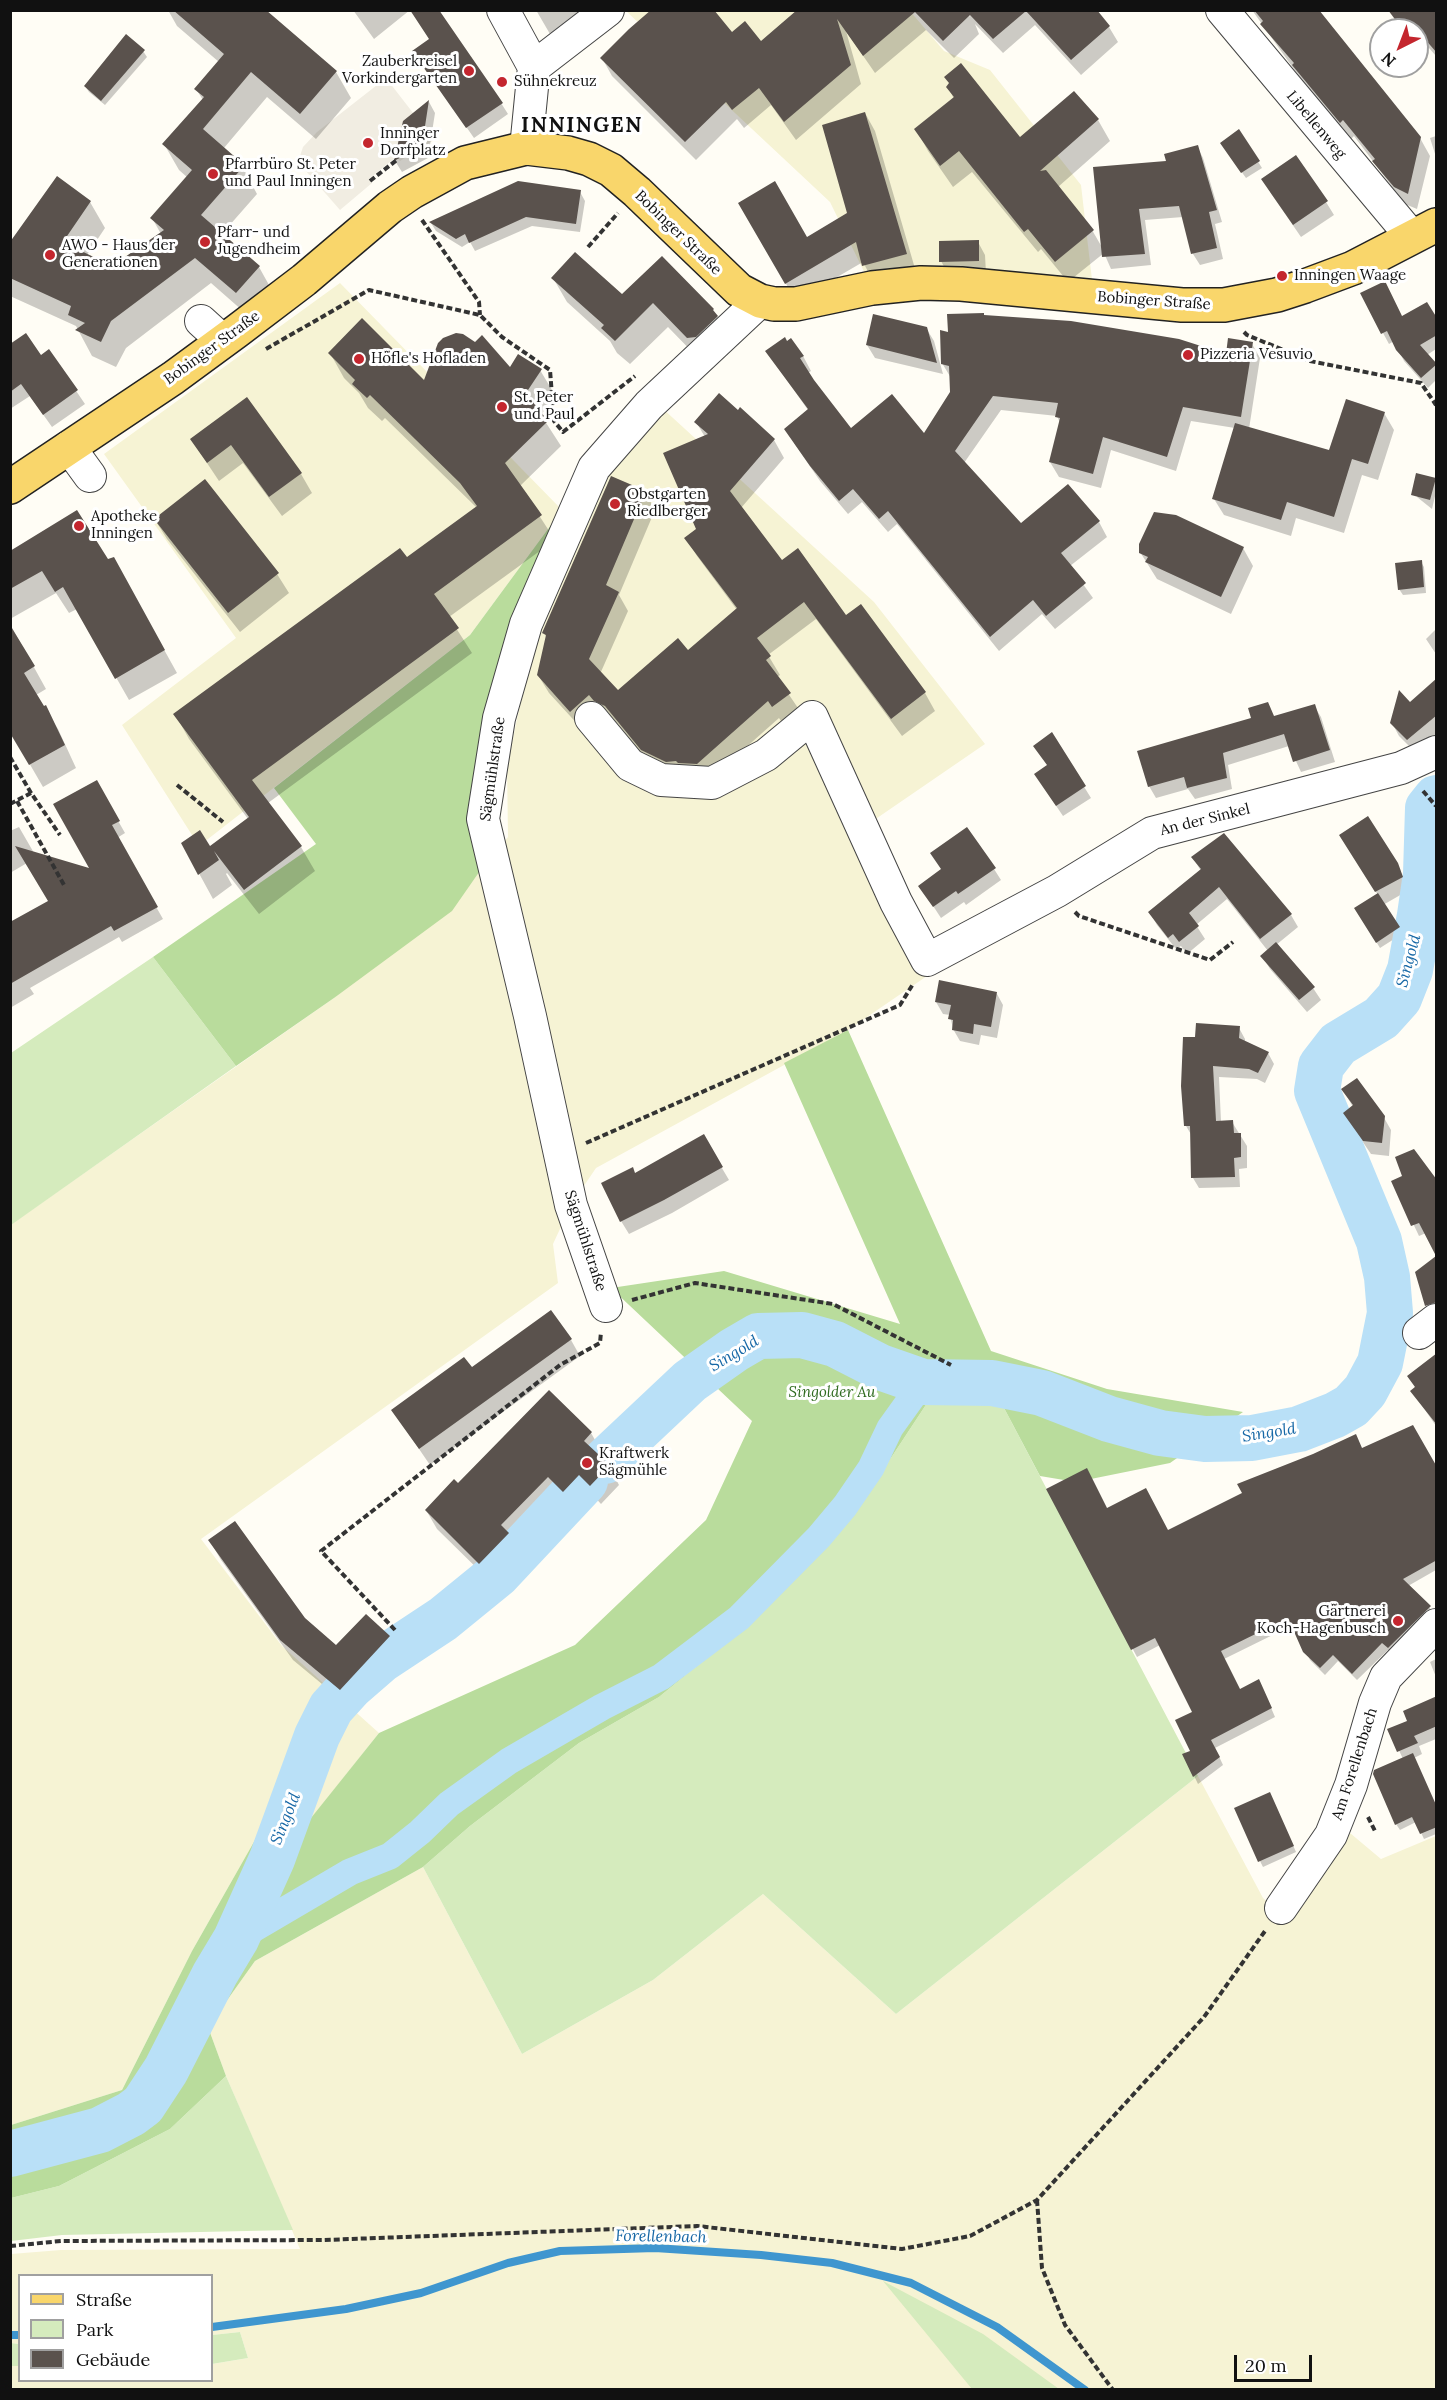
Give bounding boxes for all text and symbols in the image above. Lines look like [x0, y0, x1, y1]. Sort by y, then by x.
north arrow [1369, 18, 1429, 78]
text: N [1377, 48, 1400, 71]
place label: Zauberkreisel Vorkindergarten [342, 53, 457, 88]
marker: Zauberkreisel Vorkindergarten [462, 64, 476, 78]
place label: Sühnekreuz [514, 73, 597, 91]
marker: Sühnekreuz [495, 75, 509, 89]
street label: Libellenweg [1282, 87, 1350, 163]
district label: INNINGEN [521, 113, 643, 139]
place label: Inninger Dorfplatz [380, 125, 446, 160]
marker: Inninger Dorfplatz [361, 136, 375, 150]
place label: Pfarrbüro St. Peter und Paul Inningen [225, 156, 356, 191]
marker: Pfarrbüro St. Peter und Paul Inningen [206, 167, 220, 181]
street label: Bobinger Straße [631, 187, 725, 279]
place label: Pfarr- und Jugendheim [217, 224, 301, 259]
marker: Pfarr- und Jugendheim [198, 235, 212, 249]
place label: AWO - Haus der Generationen [62, 237, 175, 272]
marker: AWO - Haus der Generationen [43, 248, 57, 262]
place label: Inningen Waage [1294, 267, 1406, 285]
marker: Inningen Waage [1275, 269, 1289, 283]
street label: Bobinger Straße [1097, 288, 1211, 314]
street label: Bobinger Straße [161, 307, 263, 389]
place label: Pizzeria Vesuvio [1200, 346, 1313, 364]
marker: Pizzeria Vesuvio [1181, 348, 1195, 362]
place label: Höfle's Hofladen [371, 350, 486, 368]
marker: Höfle's Hofladen [352, 352, 366, 366]
place label: St. Peter und Paul [514, 389, 575, 424]
marker: St. Peter und Paul [495, 400, 509, 414]
place label: Obstgarten Riedlberger [627, 486, 708, 521]
marker: Obstgarten Riedlberger [608, 497, 622, 511]
place label: Apotheke Inningen [91, 508, 157, 543]
marker: Apotheke Inningen [72, 519, 86, 533]
street label: Sägmühlstraße [477, 716, 509, 822]
street label: An der Sinkel [1158, 800, 1252, 840]
water label: Singold [1393, 932, 1425, 990]
street label: Sägmühlstraße [560, 1188, 610, 1294]
water label: Singold [706, 1332, 762, 1376]
park label: Singolder Au [789, 1384, 875, 1402]
water label: Singold [1241, 1419, 1297, 1447]
place label: Kraftwerk Sägmühle [599, 1445, 669, 1480]
marker: Kraftwerk Sägmühle [580, 1456, 594, 1470]
place label: Gärtnerei Koch-Hagenbusch [1257, 1603, 1386, 1638]
marker: Gärtnerei Koch-Hagenbusch [1391, 1614, 1405, 1628]
street label: Am Forellenbach [1328, 1706, 1382, 1822]
water label: Singold [267, 1790, 305, 1848]
water label: Forellenbach [615, 2227, 707, 2247]
legend [18, 2274, 213, 2382]
text: Straße [76, 2288, 132, 2311]
text: Park [76, 2318, 113, 2341]
scale bar [1237, 2343, 1315, 2381]
text: Gebäude [76, 2348, 150, 2371]
text: 20 m [1245, 2354, 1287, 2377]

